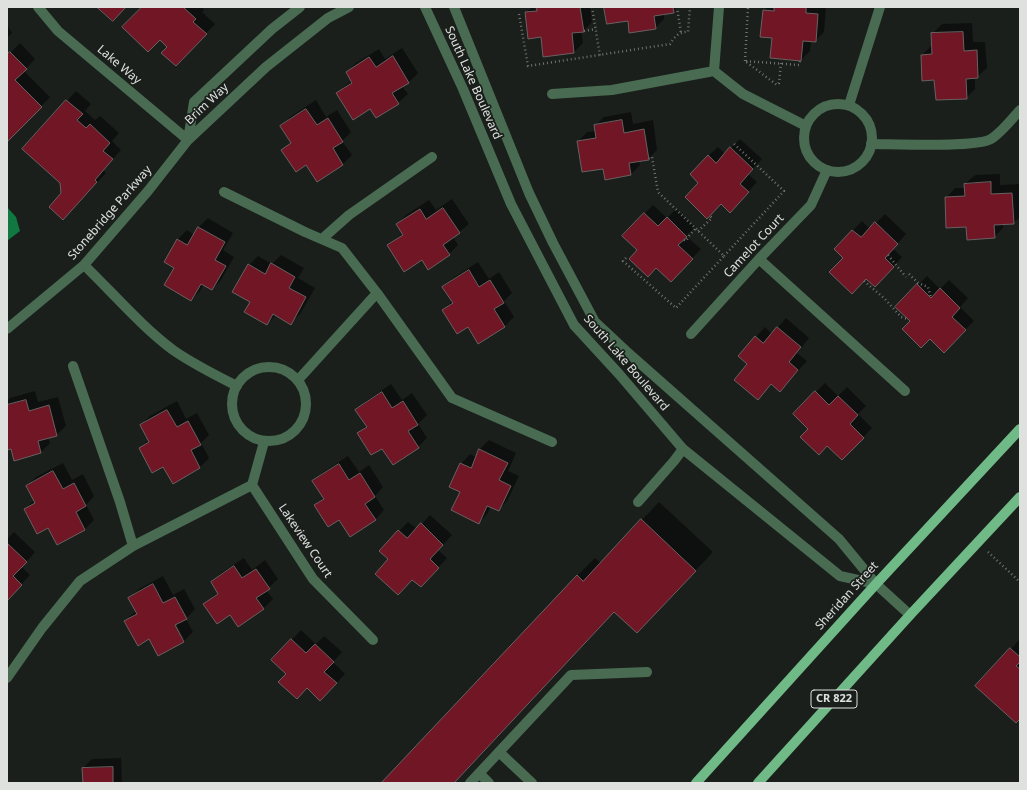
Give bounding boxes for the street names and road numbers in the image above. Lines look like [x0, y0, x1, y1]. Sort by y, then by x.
street label: South Lake Boulevard [442, 24, 504, 142]
street label: Lake Way [94, 42, 144, 88]
street label: Brim Way [182, 80, 232, 128]
street label: Stonebridge Parkway [65, 163, 155, 263]
street label: Camelot Court [721, 211, 787, 281]
street label: South Lake Boulevard [580, 312, 672, 414]
street label: Lakeview Court [275, 501, 335, 581]
street label: Sheridan Street [813, 559, 881, 633]
road number: CR 822 [811, 690, 857, 708]

